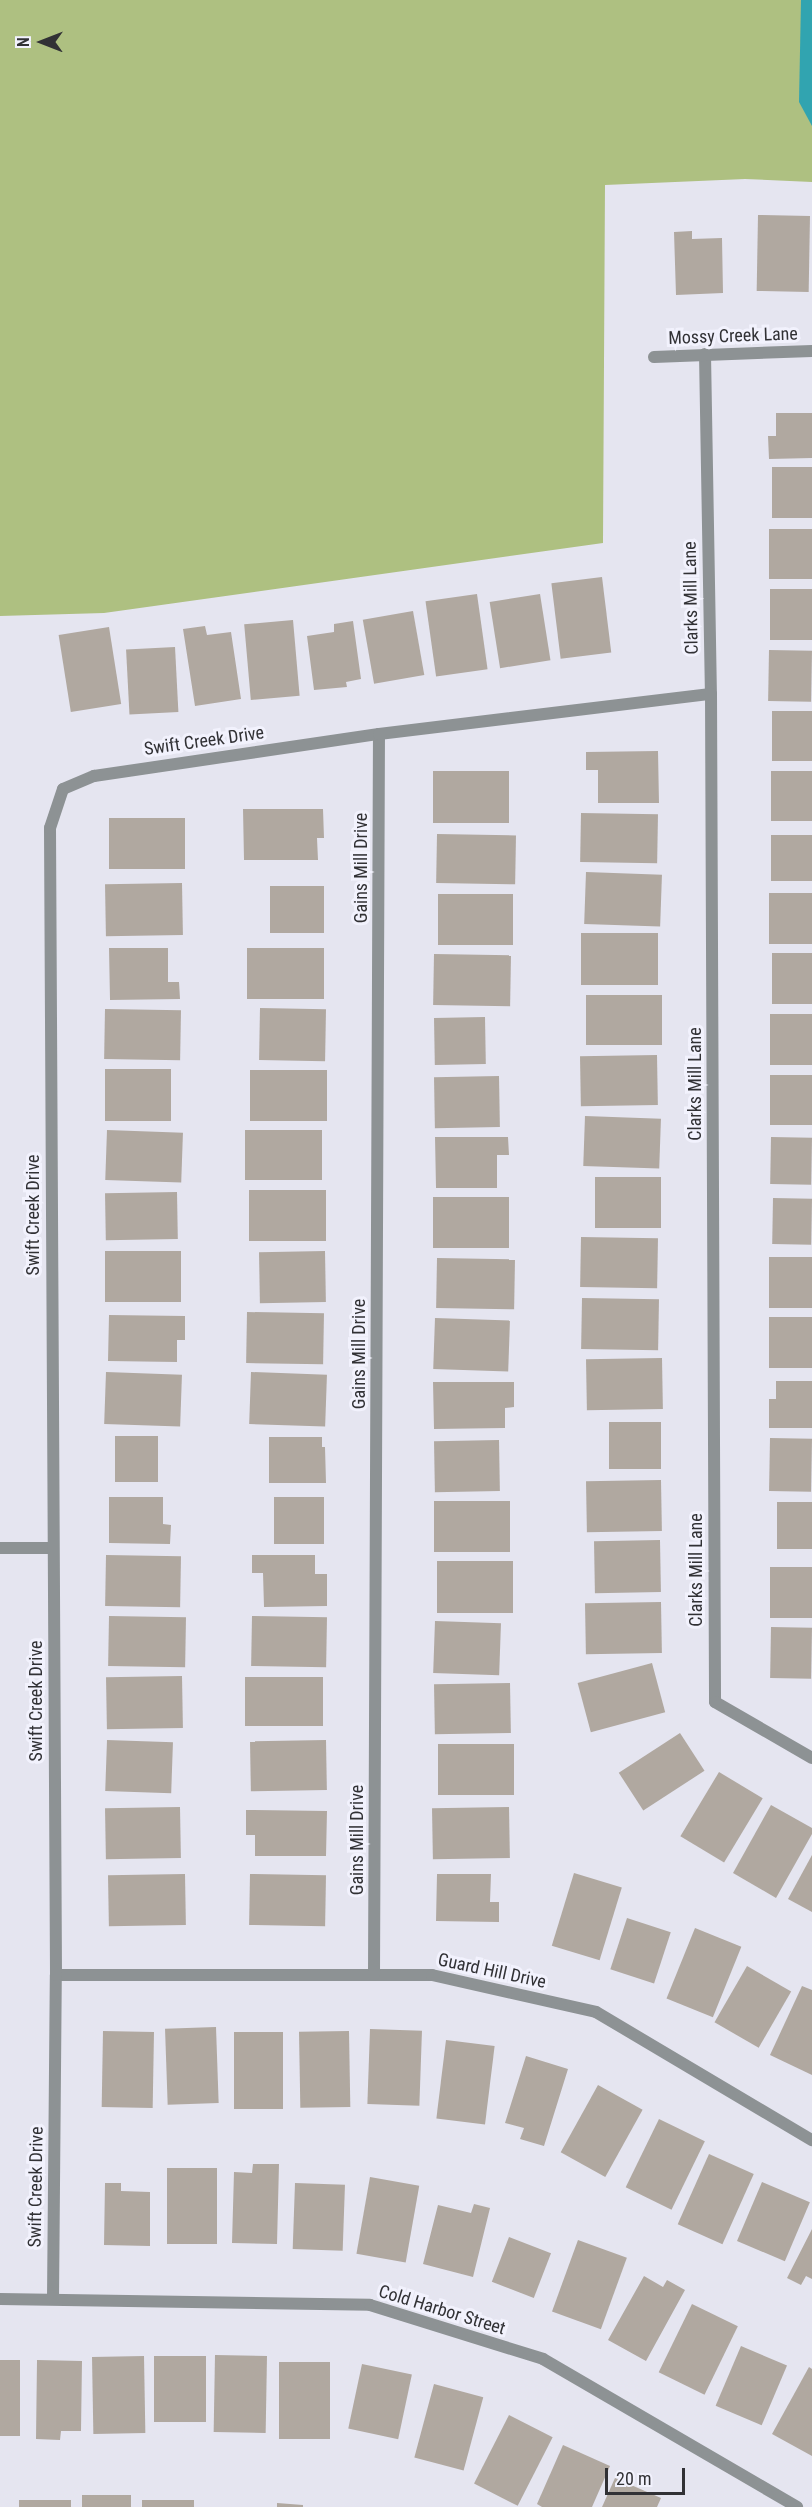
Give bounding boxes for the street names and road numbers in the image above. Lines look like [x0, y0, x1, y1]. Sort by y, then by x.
street label: Mossy Creek Lane [668, 323, 798, 349]
street label: Clarks Mill Lane [679, 541, 703, 655]
street label: Swift Creek Drive [143, 722, 265, 760]
street label: Gains Mill Drive [350, 813, 372, 923]
street label: Clarks Mill Lane [684, 1027, 706, 1141]
street label: Swift Creek Drive [22, 1155, 44, 1275]
street label: Gains Mill Drive [348, 1299, 370, 1409]
street label: Clarks Mill Lane [685, 1513, 707, 1627]
street label: Swift Creek Drive [25, 1641, 47, 1761]
street label: Gains Mill Drive [346, 1785, 368, 1895]
street label: Guard Hill Drive [436, 1949, 548, 1993]
street label: Swift Creek Drive [24, 2126, 48, 2248]
street label: Cold Harbor Street [376, 2280, 508, 2340]

